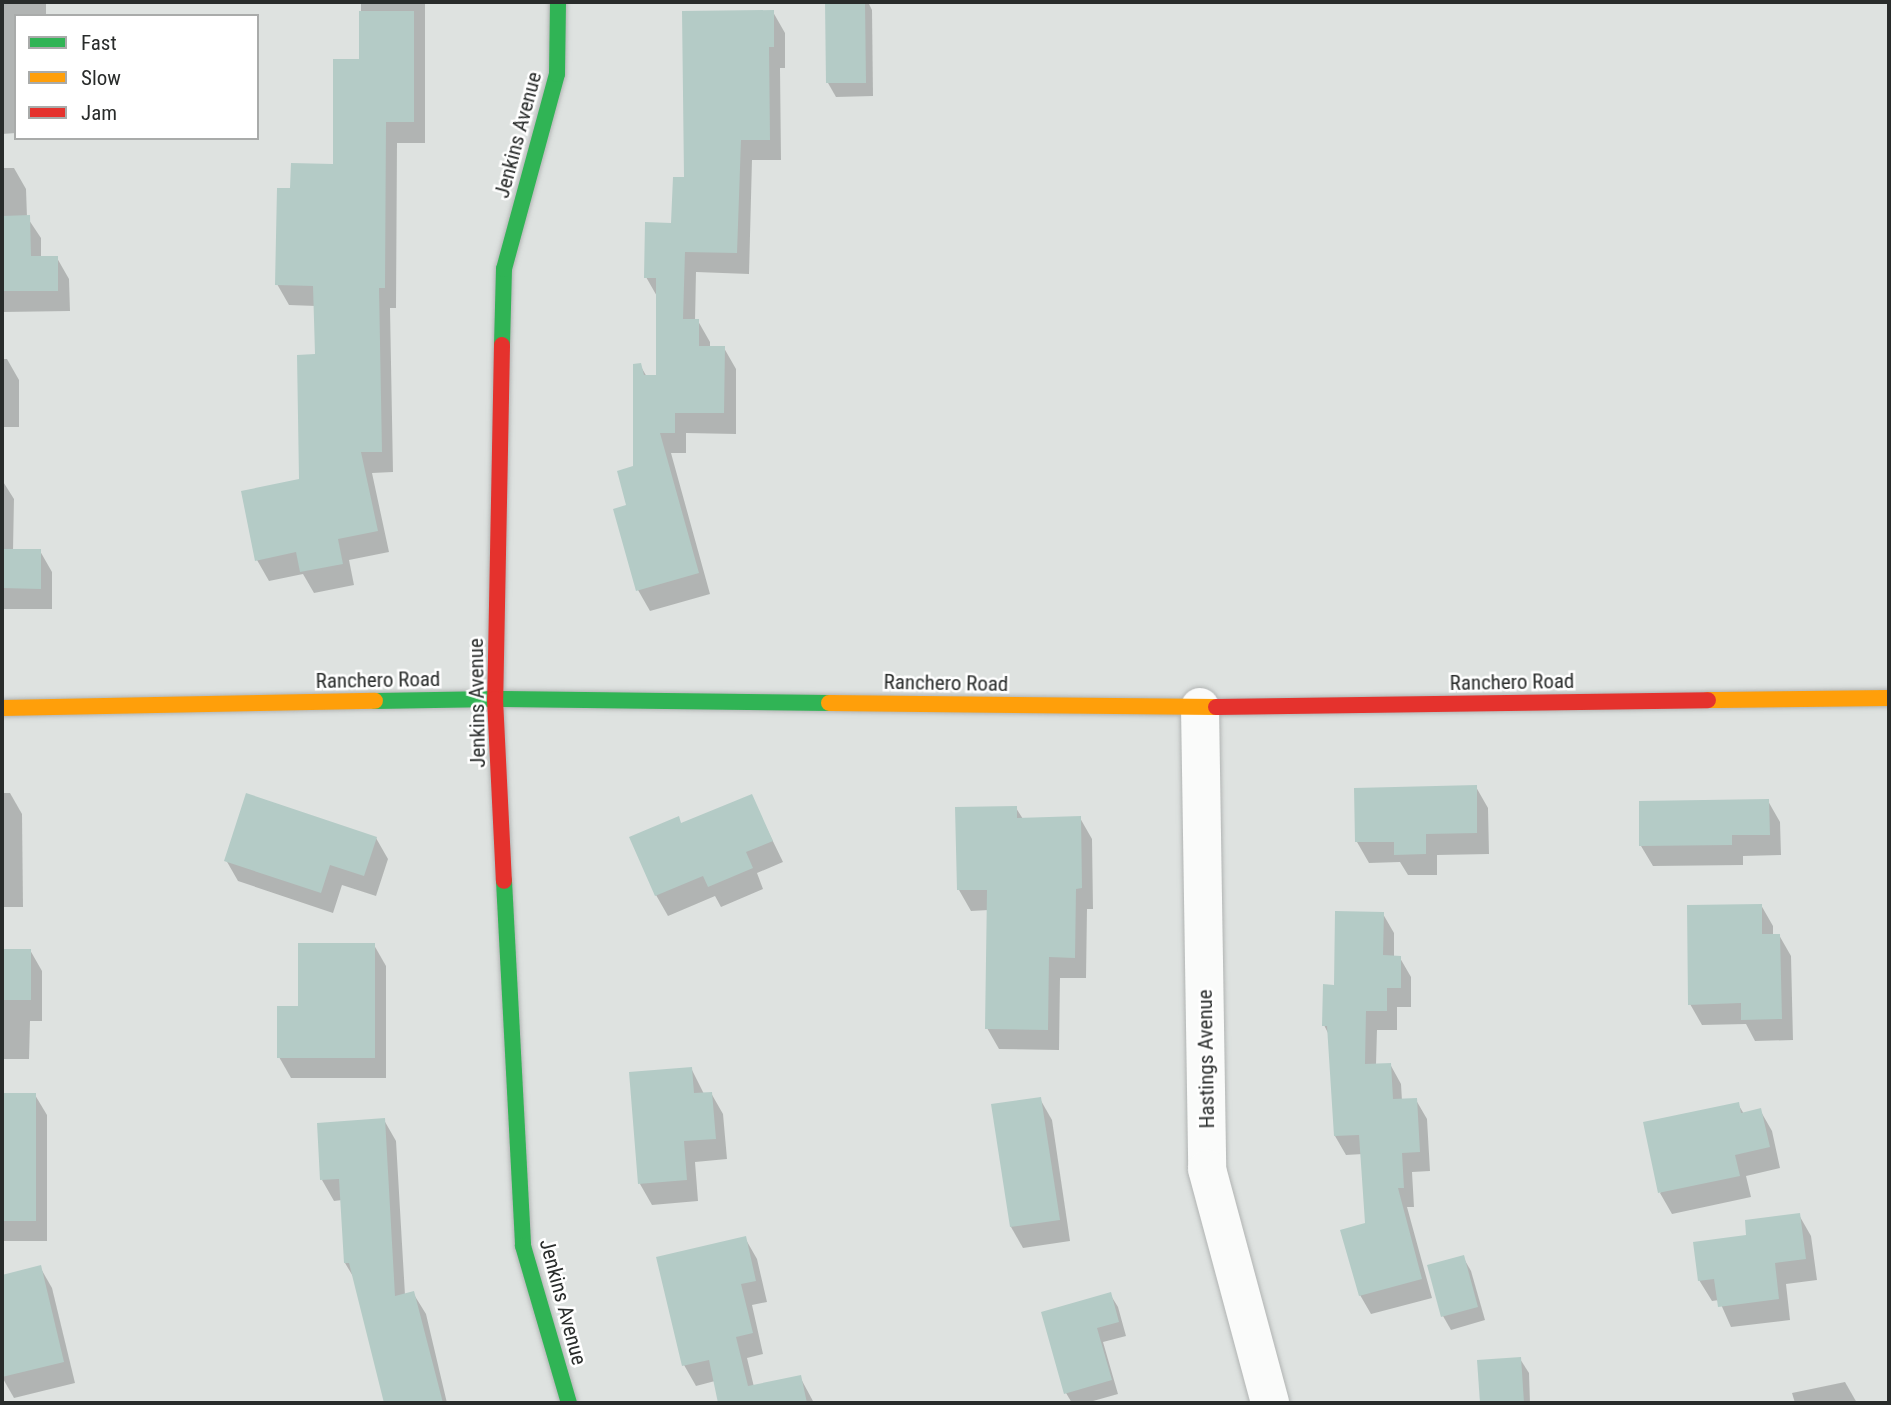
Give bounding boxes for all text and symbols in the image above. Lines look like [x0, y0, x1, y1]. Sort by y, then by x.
legend [14, 14, 259, 140]
text: Fast [81, 31, 117, 55]
text: Slow [81, 66, 121, 90]
street label: Jenkins Avenue [489, 69, 547, 201]
text: Jam [81, 101, 117, 125]
street label: Jenkins Avenue [463, 638, 491, 768]
street label: Ranchero Road [315, 666, 441, 694]
street label: Ranchero Road [1449, 668, 1575, 696]
street label: Ranchero Road [883, 669, 1009, 697]
street label: Hastings Avenue [1192, 989, 1220, 1129]
street label: Jenkins Avenue [534, 1236, 592, 1368]

